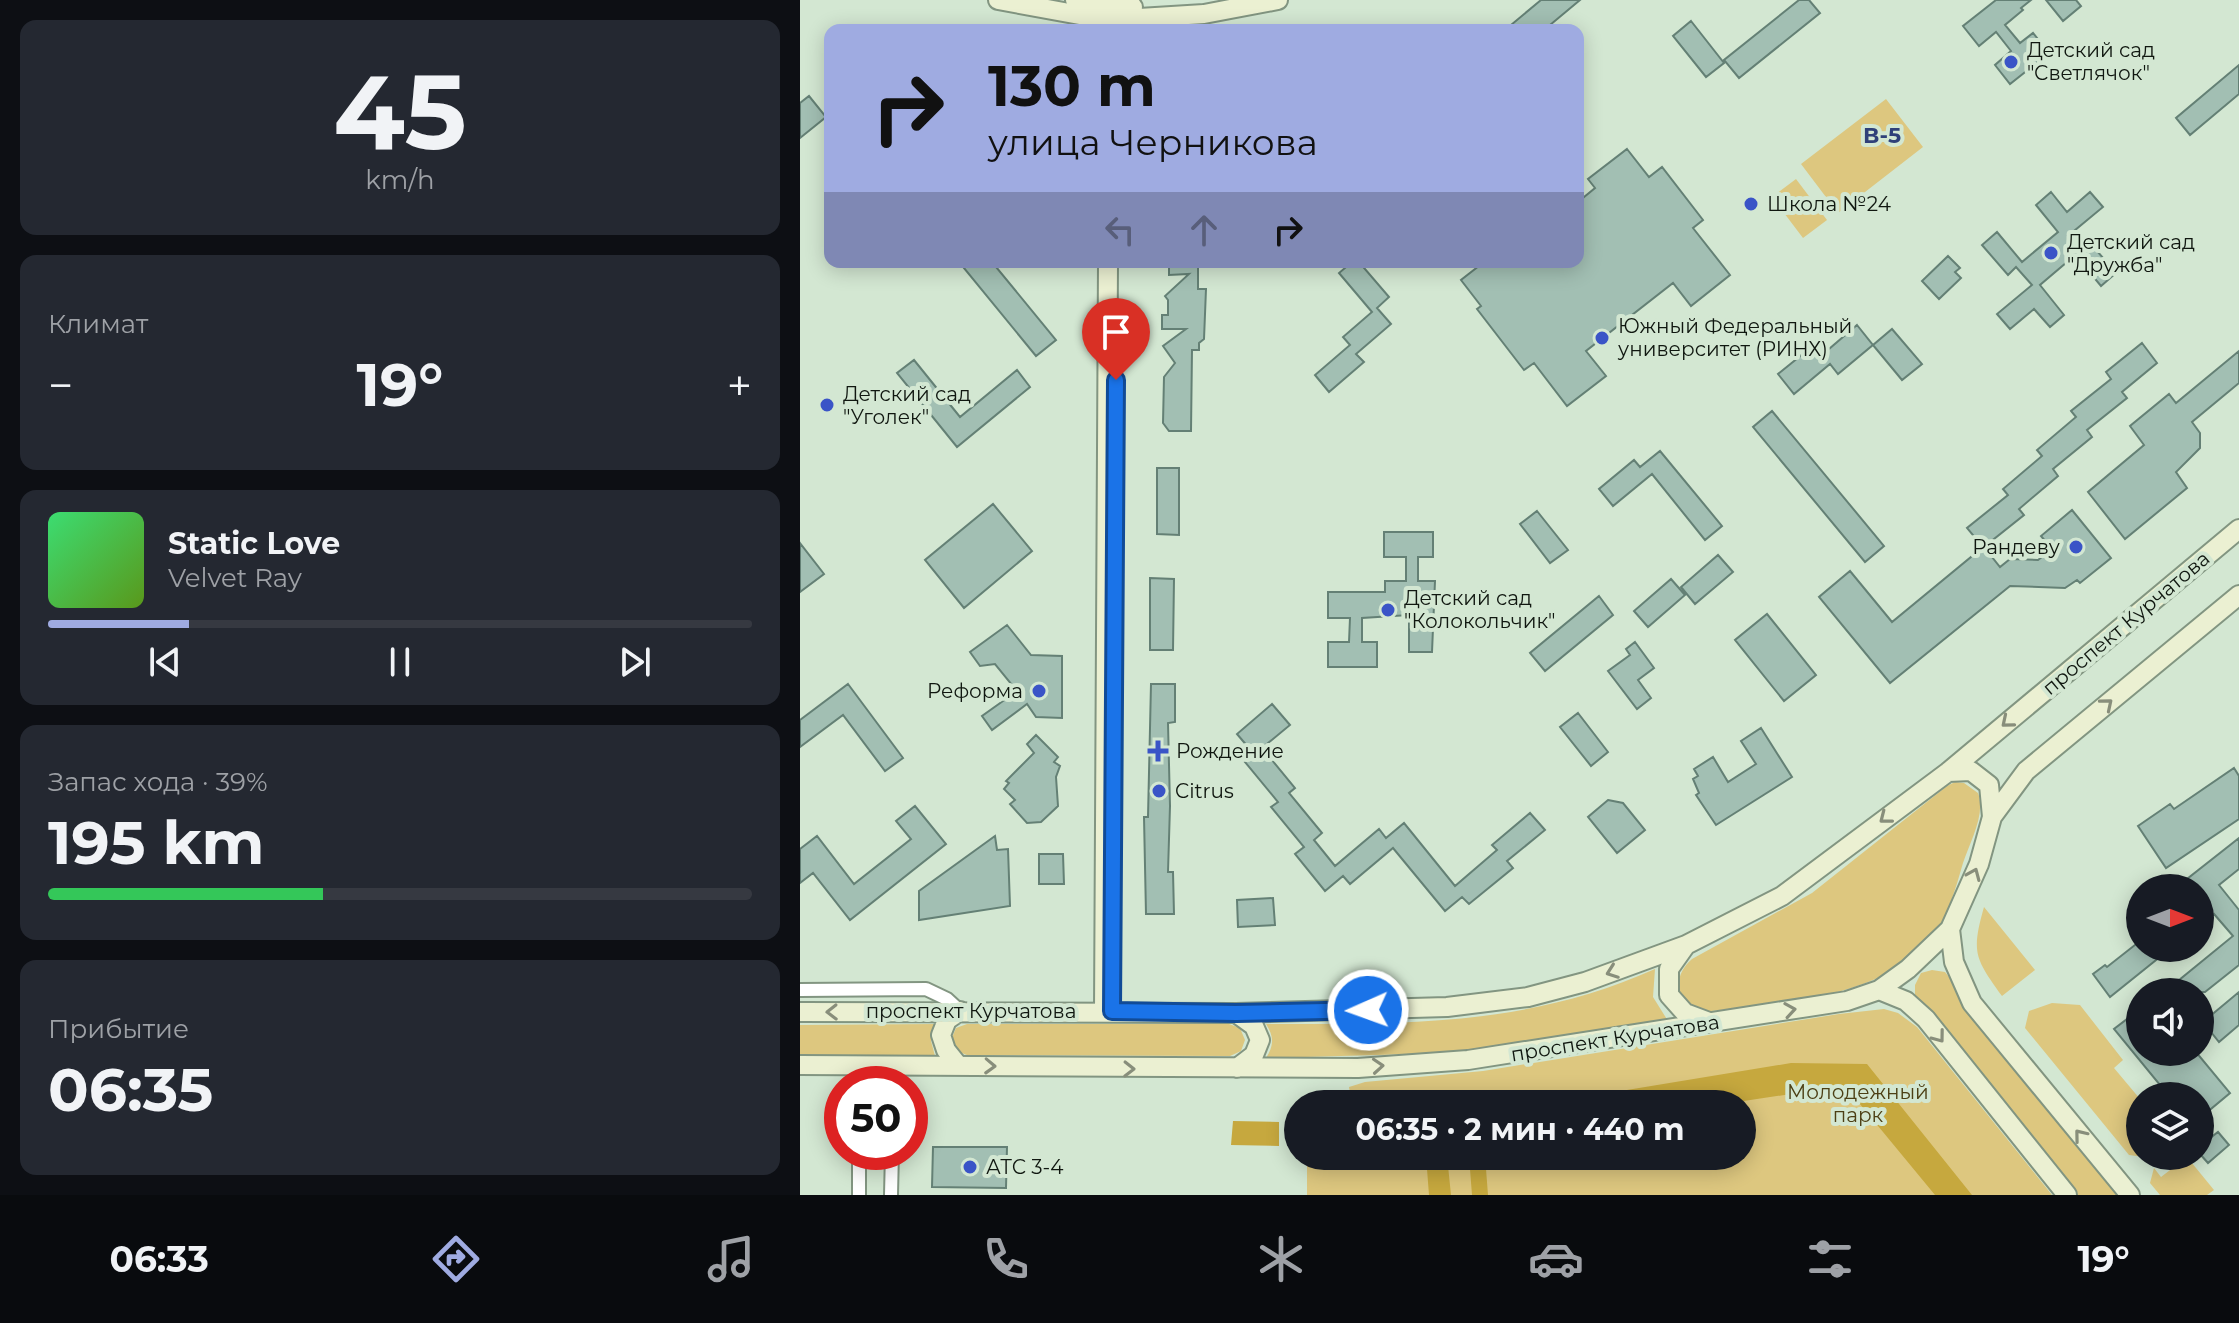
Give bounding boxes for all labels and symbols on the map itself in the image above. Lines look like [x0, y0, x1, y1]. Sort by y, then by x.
place label: Детский сад "Светлячок" [2027, 38, 2155, 85]
marker: Детский сад "Светлячок" [2002, 53, 2020, 71]
district label: В-5 [1863, 122, 1901, 149]
place label: Школа №24 [1767, 192, 1891, 216]
marker: Школа №24 [1742, 195, 1760, 213]
place label: Детский сад "Дружба" [2067, 230, 2195, 277]
marker: Детский сад "Дружба" [2042, 244, 2060, 262]
pin [1082, 298, 1150, 380]
place label: Южный Федеральный университет (РИНХ) [1617, 314, 1852, 361]
marker: Южный Федеральный университет (РИНХ) [1593, 329, 1611, 347]
place label: Детский сад "Уголек" [843, 382, 971, 429]
marker: Детский сад "Уголек" [818, 396, 836, 414]
place label: Рандеву [1972, 535, 2060, 559]
marker: Рандеву [2067, 538, 2085, 556]
street label: проспект Курчатова [2038, 546, 2214, 700]
place label: Детский сад "Колокольчик" [1404, 586, 1556, 633]
marker: Детский сад "Колокольчик" [1379, 601, 1397, 619]
place label: Реформа [927, 679, 1023, 703]
marker: Реформа [1030, 682, 1048, 700]
one-way arrow [2097, 699, 2112, 714]
one-way arrow [2002, 712, 2016, 727]
place label: Рождение [1176, 739, 1284, 763]
marker: Рождение [1147, 740, 1169, 762]
place label: Citrus [1175, 779, 1234, 803]
marker: Citrus [1150, 782, 1168, 800]
one-way arrow [1879, 809, 1894, 823]
one-way arrow [1964, 868, 1980, 882]
north arrow [2126, 874, 2214, 962]
one-way arrow [1606, 962, 1620, 978]
position arrow [1326, 968, 1410, 1052]
street label: проспект Курчатова [866, 999, 1076, 1023]
one-way arrow [825, 1003, 838, 1021]
one-way arrow [1783, 1003, 1797, 1020]
street label: проспект Курчатова [1509, 1010, 1721, 1066]
one-way arrow [1929, 1028, 1943, 1043]
one-way arrow [984, 1057, 997, 1074]
one-way arrow [1372, 1058, 1385, 1075]
one-way arrow [1123, 1060, 1136, 1077]
speed limit sign: 50 [824, 1066, 928, 1170]
park label: Молодежный парк [1787, 1080, 1929, 1127]
one-way arrow [2075, 1129, 2090, 1144]
place label: АТС 3-4 [986, 1155, 1064, 1179]
marker: АТС 3-4 [961, 1158, 979, 1176]

